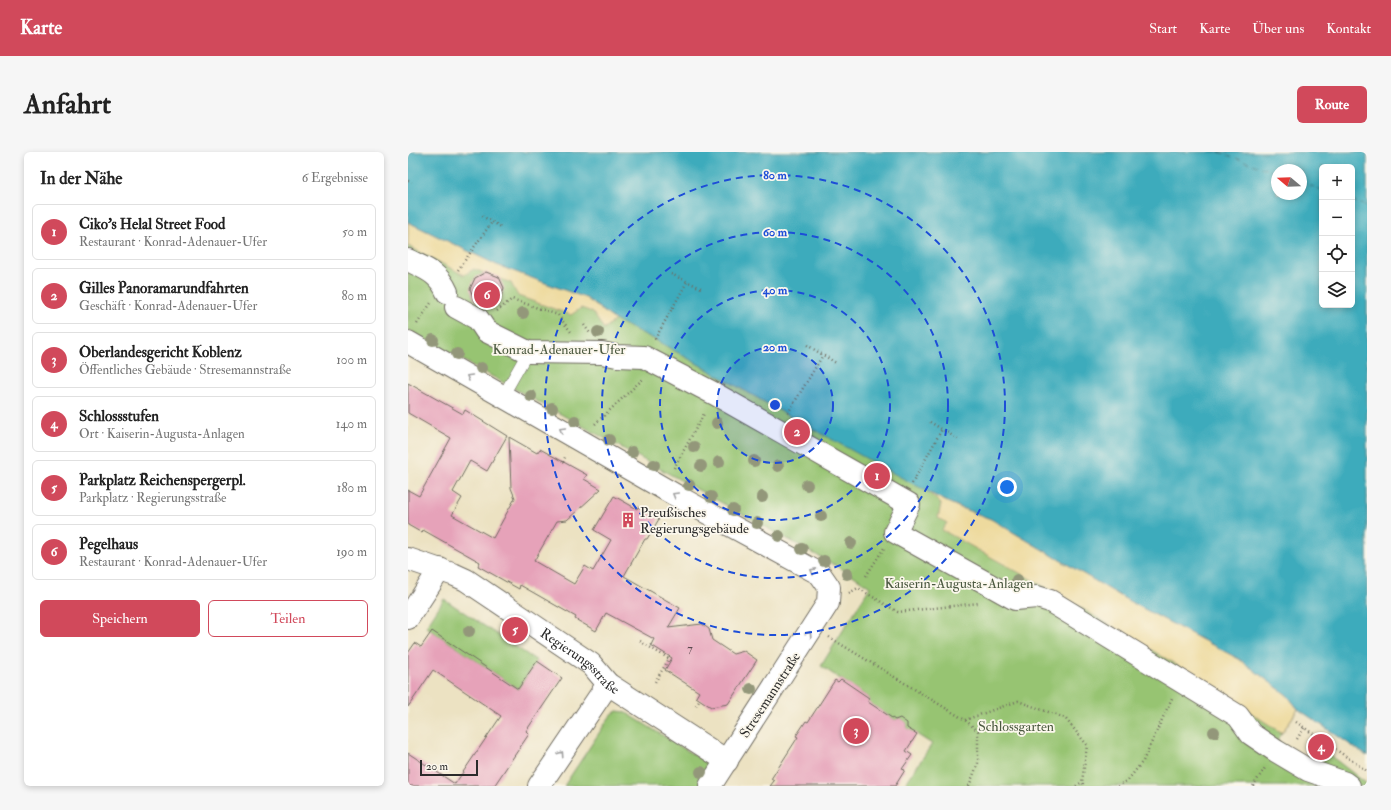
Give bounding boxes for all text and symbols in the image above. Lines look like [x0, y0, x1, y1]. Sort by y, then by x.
text: Karte [20, 16, 62, 40]
text: Start [1149, 20, 1177, 37]
text: Karte [1199, 20, 1230, 37]
text: Über uns [1252, 20, 1304, 37]
text: Kontakt [1326, 20, 1371, 37]
button: Route [1297, 86, 1367, 123]
text: Anfahrt [24, 87, 111, 122]
north arrow [1271, 164, 1307, 200]
map controls [1319, 164, 1355, 308]
button: + [1319, 164, 1355, 200]
text: In der Nähe [40, 168, 122, 189]
text: 80 m [763, 168, 787, 183]
text: 6 Ergebnisse [302, 170, 368, 186]
button: − [1319, 200, 1355, 236]
text: Ciko's Helal Street Food [79, 215, 225, 234]
text: 1 [52, 224, 56, 240]
text: 50 m [342, 224, 367, 240]
text: 60 m [763, 225, 788, 240]
text: Restaurant · Konrad-Adenauer-Ufer [79, 234, 267, 250]
button: locate [1319, 236, 1355, 272]
button: layers [1319, 272, 1355, 308]
text: Gilles Panoramarundfahrten [79, 279, 249, 298]
pin: 6 [474, 280, 500, 310]
text: 40 m [762, 283, 788, 298]
text: 2 [51, 288, 57, 304]
text: 80 m [341, 288, 367, 304]
text: Geschäft · Konrad-Adenauer-Ufer [79, 298, 257, 314]
text: 20 m [763, 340, 788, 355]
park label: Konrad-Adenauer-Ufer [492, 341, 626, 358]
text: Oberlandesgericht Koblenz [79, 343, 242, 362]
text: 3 [52, 352, 57, 368]
text: 100 m [336, 352, 367, 368]
text: Öffentliches Gebäude · Stresemannstraße [79, 362, 291, 378]
one-way arrow [466, 374, 473, 381]
centre of rings [768, 398, 782, 412]
text: Schlossstufen [79, 407, 159, 426]
text: 4 [50, 416, 58, 432]
text: 140 m [336, 416, 367, 432]
pin: 2 [784, 417, 810, 447]
text: Ort · Kaiserin-Augusta-Anlagen [79, 426, 245, 442]
one-way arrow [559, 428, 566, 435]
pin: 1 [864, 461, 890, 491]
text: Parkplatz Reichenspergerpl. [79, 471, 246, 490]
your location [997, 477, 1017, 497]
text: 5 [51, 480, 57, 496]
text: 180 m [337, 480, 367, 496]
text: Parkplatz · Regierungsstraße [79, 490, 227, 506]
one-way arrow [672, 493, 679, 500]
place label: Preußisches Regierungsgebäude [640, 504, 749, 537]
building icon: Preußisches Regierungsgebäude [619, 511, 637, 529]
text: Pegelhaus [79, 535, 138, 554]
text: 6 [51, 544, 57, 560]
text: 190 m [336, 544, 367, 560]
text: Restaurant · Konrad-Adenauer-Ufer [79, 554, 267, 570]
one-way arrow [810, 568, 818, 576]
park label: Kaiserin-Augusta-Anlagen [885, 575, 1033, 592]
button: Speichern [40, 600, 200, 637]
button: Teilen [208, 600, 368, 637]
pin: 5 [502, 615, 528, 645]
street label: Regierungsstraße [537, 624, 623, 698]
one-way arrow [804, 631, 812, 638]
house number: 7 [687, 641, 693, 656]
street label: Stresemannstraße [736, 649, 804, 741]
pin: 3 [843, 716, 869, 746]
park label: Schlossgarten [978, 718, 1054, 735]
pin: 4 [1308, 732, 1334, 762]
one-way arrow [556, 751, 563, 758]
scale bar [420, 758, 478, 777]
text: 20 m [426, 760, 448, 773]

